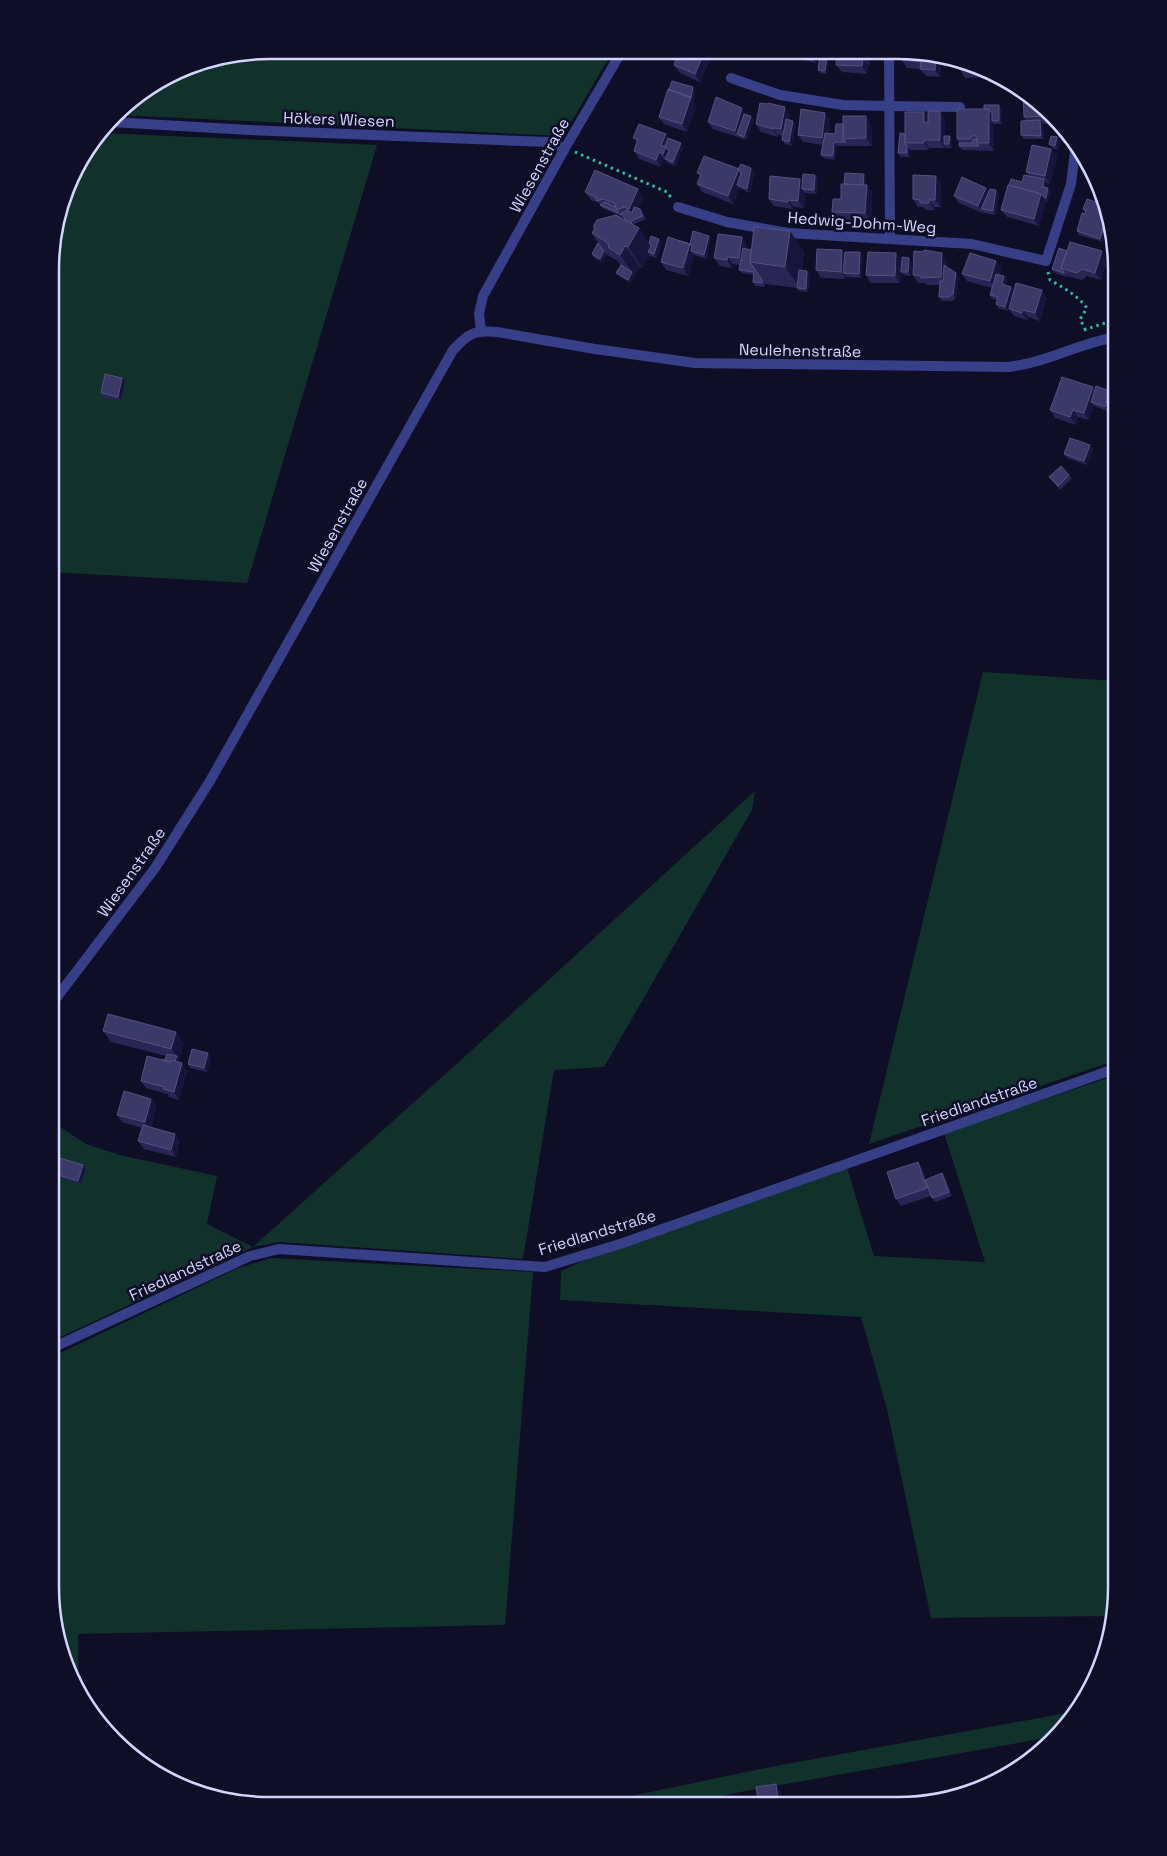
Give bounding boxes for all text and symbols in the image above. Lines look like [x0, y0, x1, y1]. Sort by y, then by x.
street label: Hökers Wiesen [283, 107, 395, 132]
street label: Wiesenstraße [505, 114, 574, 216]
street label: Hedwig-Dohm-Weg [787, 207, 937, 238]
street label: Neulehenstraße [739, 339, 861, 362]
street label: Wiesenstraße [303, 474, 372, 576]
street label: Wiesenstraße [93, 823, 170, 921]
street label: Friedlandstraße [918, 1072, 1040, 1131]
street label: Friedlandstraße [536, 1205, 658, 1260]
street label: Friedlandstraße [126, 1235, 245, 1306]

